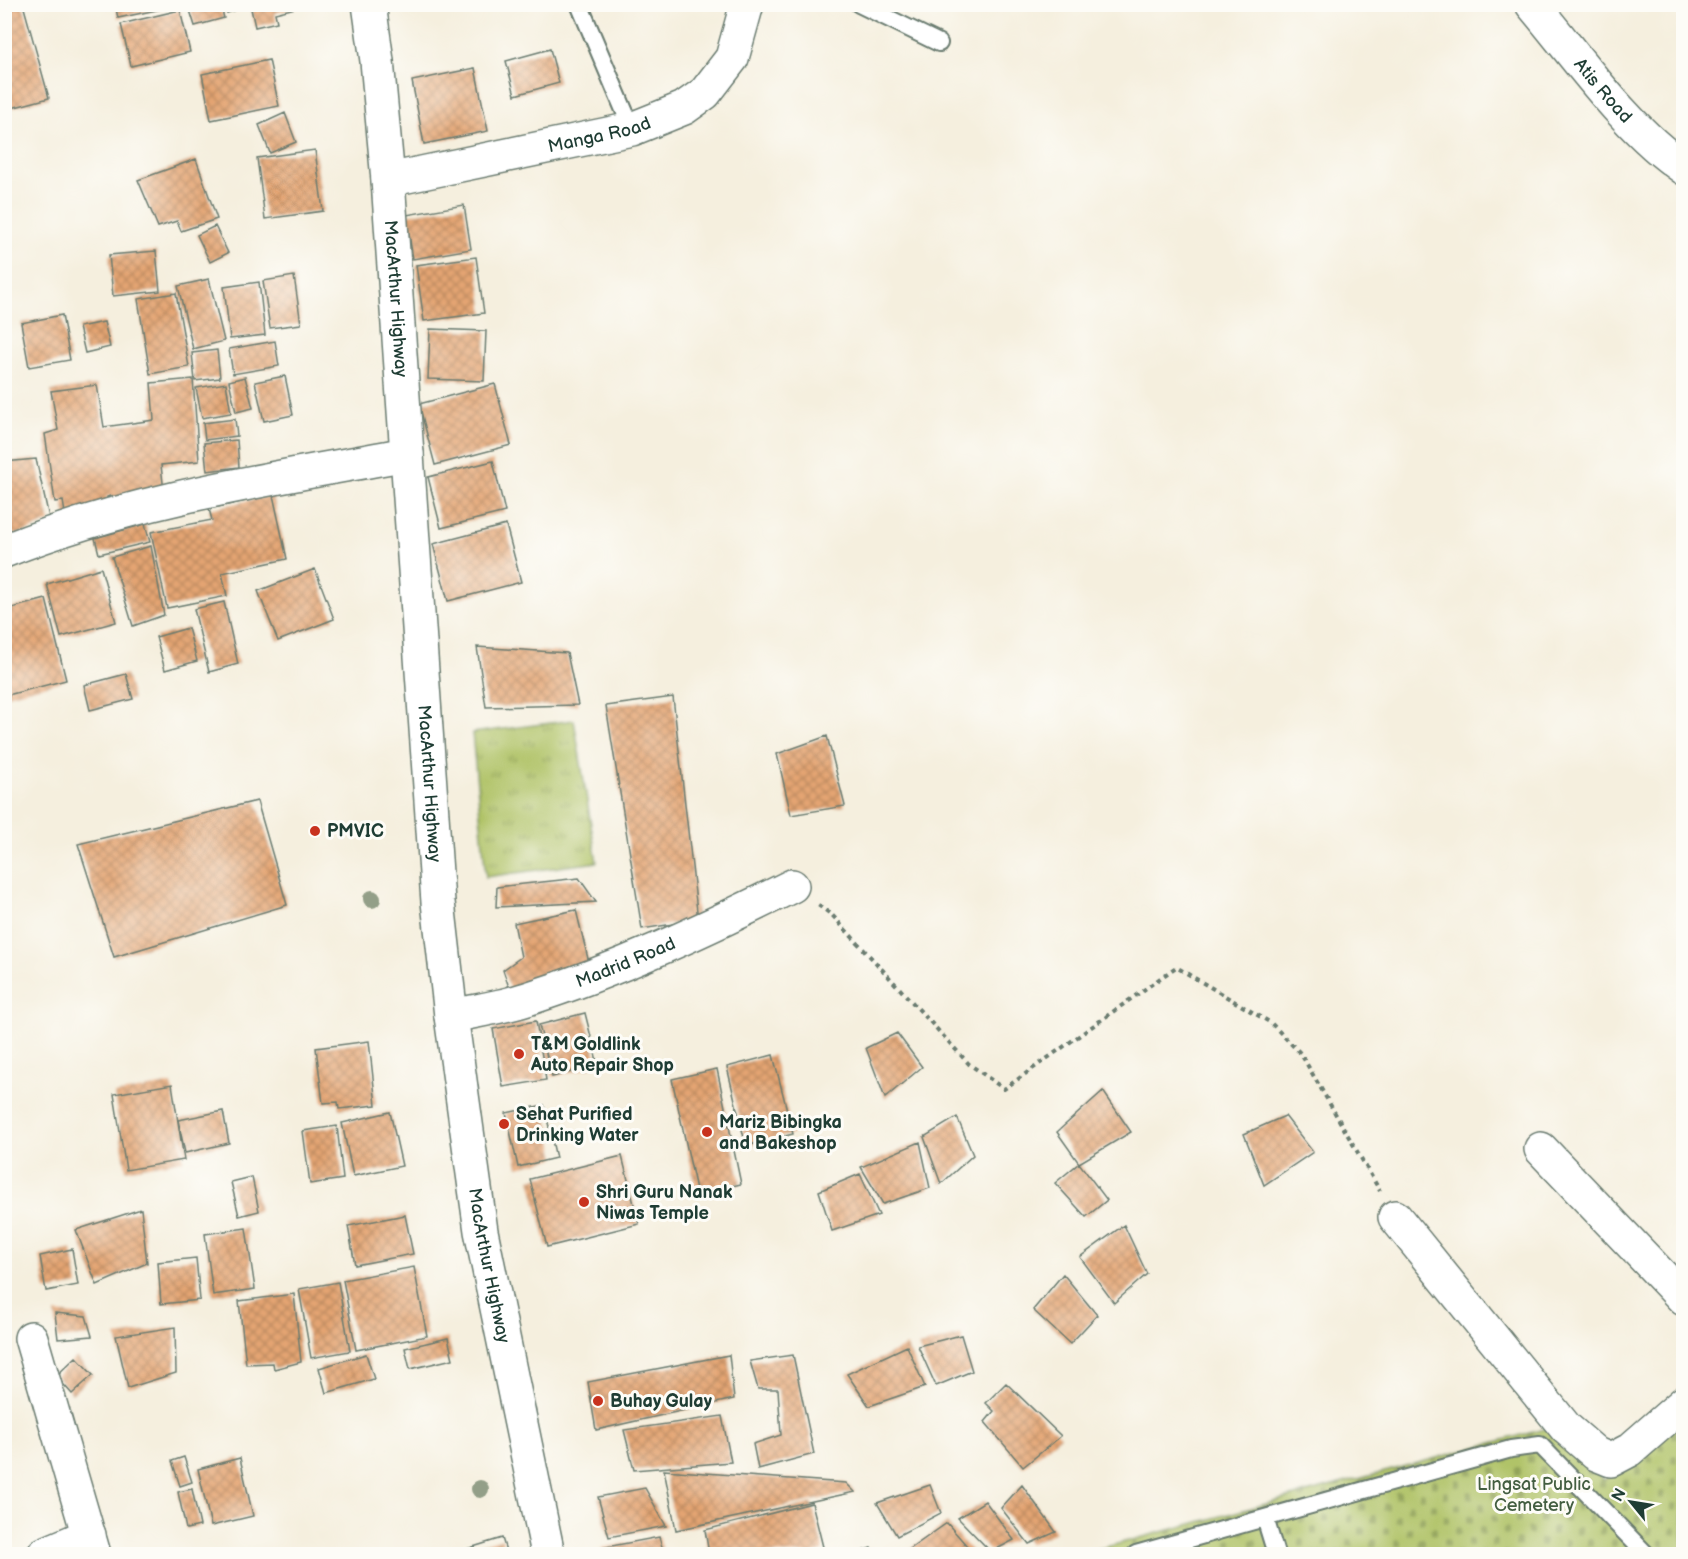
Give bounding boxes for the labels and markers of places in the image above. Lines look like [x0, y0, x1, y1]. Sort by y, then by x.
place label: PMVIC [327, 821, 384, 842]
marker: PMVIC [308, 824, 322, 838]
place label: T&M Goldlink Auto Repair Shop [530, 1034, 674, 1076]
marker: T&M Goldlink Auto Repair Shop [512, 1047, 526, 1061]
place label: Sehat Purified Drinking Water [516, 1104, 639, 1146]
place label: Mariz Bibingka and Bakeshop [719, 1112, 842, 1154]
marker: Sehat Purified Drinking Water [497, 1117, 511, 1131]
marker: Mariz Bibingka and Bakeshop [700, 1125, 714, 1139]
place label: Shri Guru Nanak Niwas Temple [596, 1182, 733, 1224]
marker: Shri Guru Nanak Niwas Temple [577, 1195, 591, 1209]
place label: Buhay Gulay [610, 1391, 713, 1412]
marker: Buhay Gulay [591, 1394, 605, 1408]

